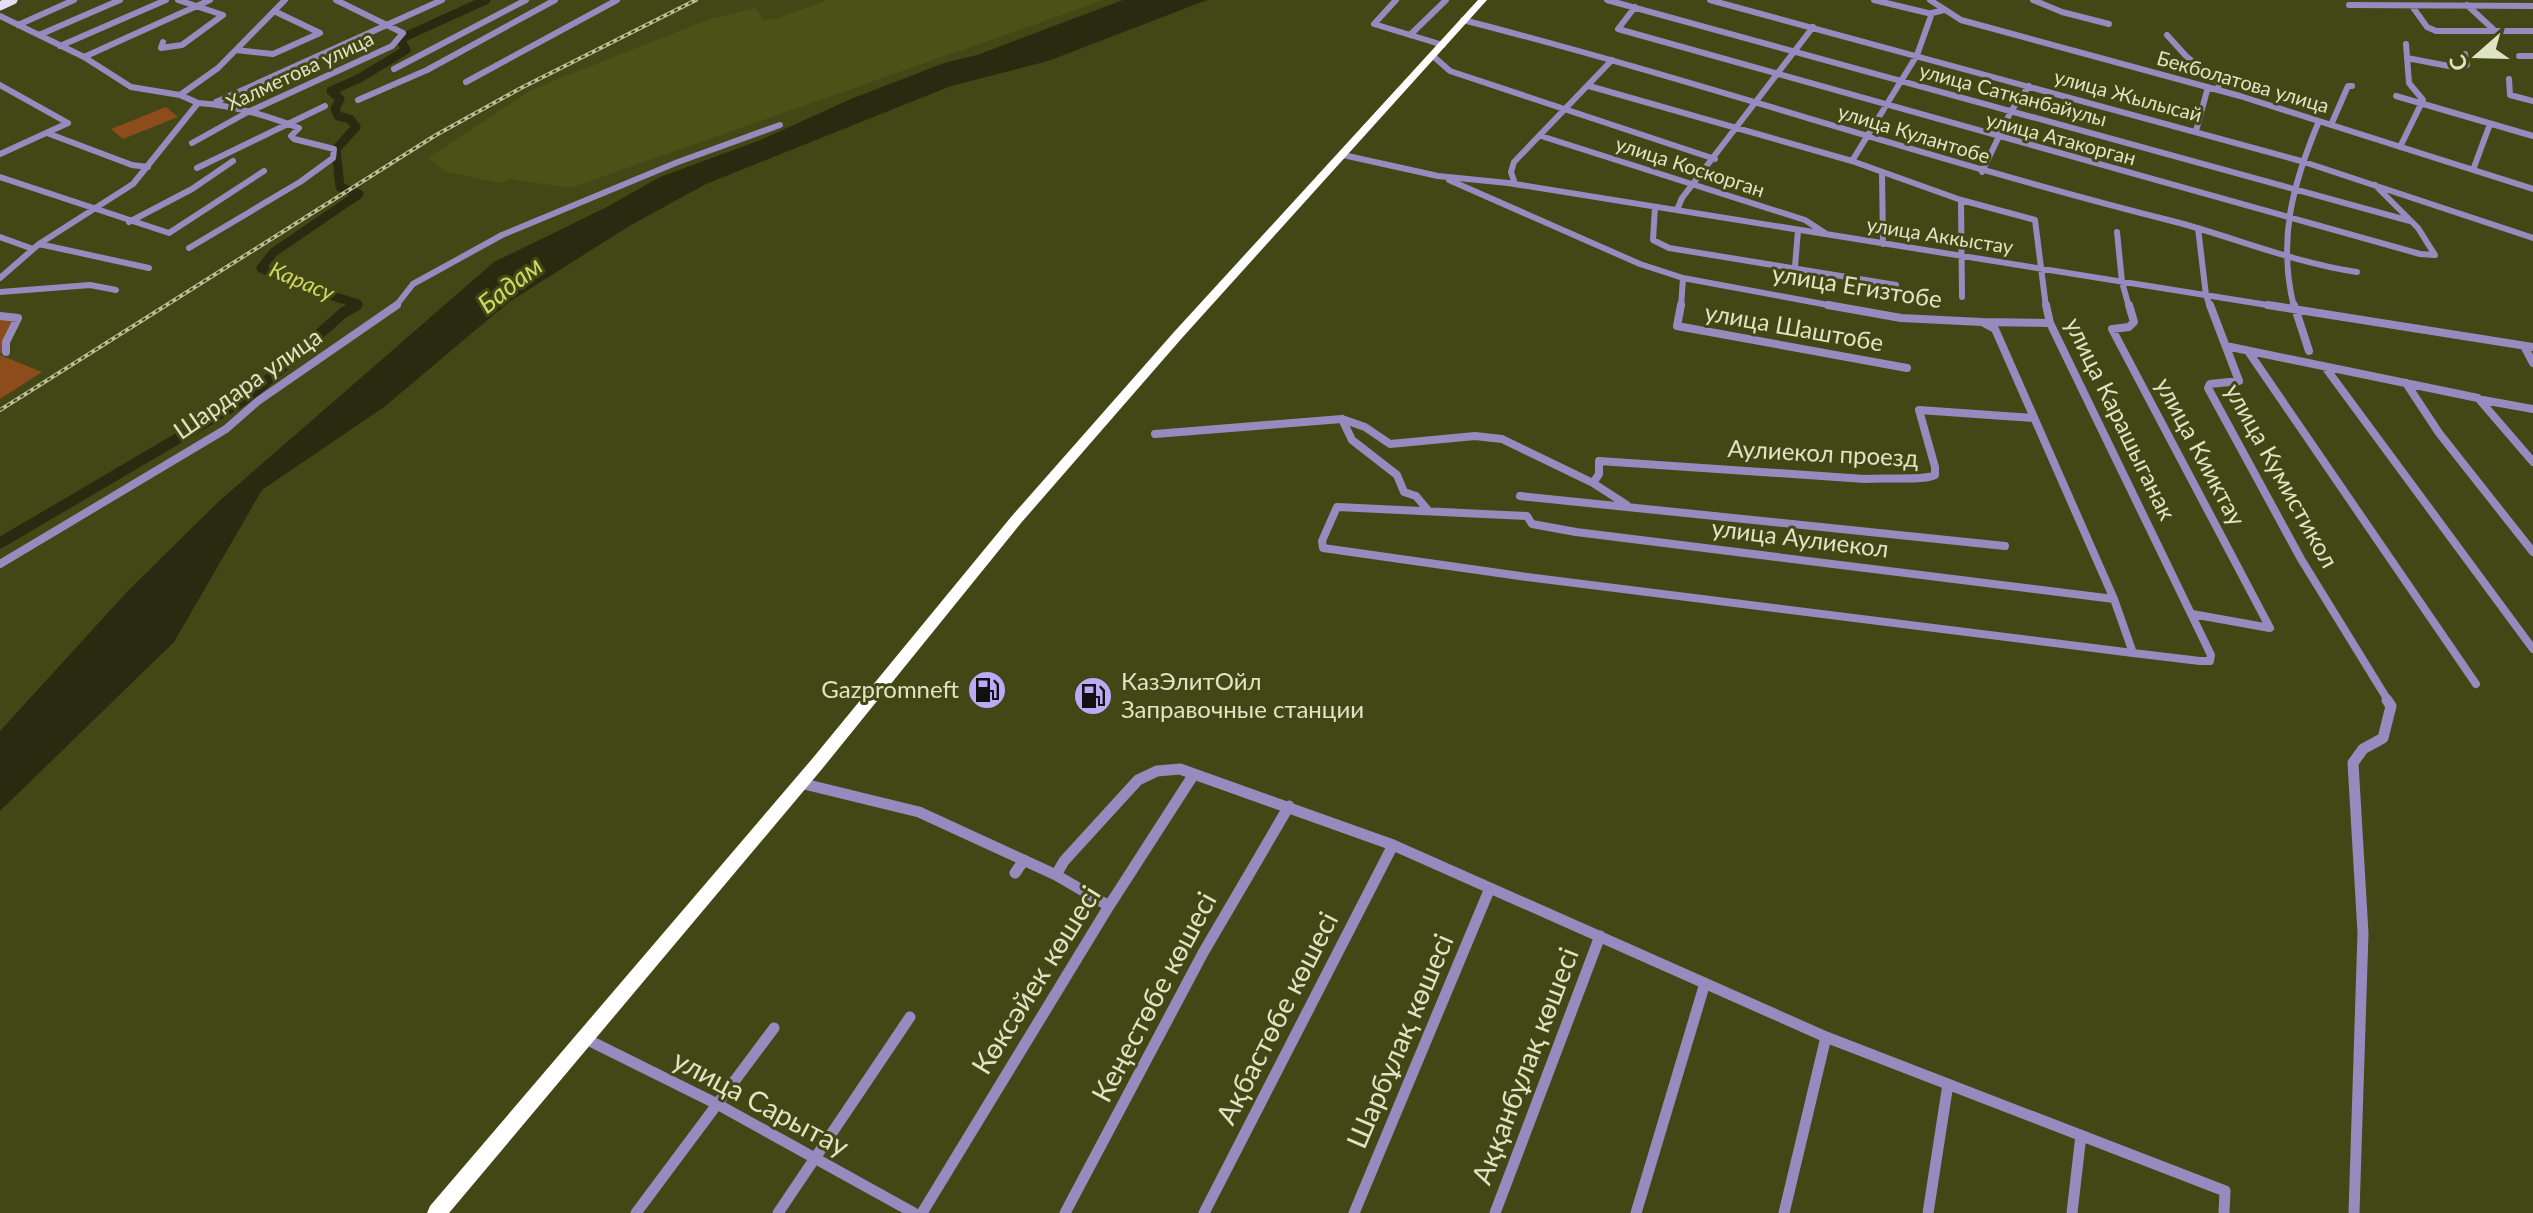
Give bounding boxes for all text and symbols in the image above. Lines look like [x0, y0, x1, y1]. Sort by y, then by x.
north arrow [2437, 16, 2517, 96]
street label: Халметова улица [222, 25, 377, 115]
street label: Бекболатова улица [2154, 45, 2332, 117]
text: С [2442, 51, 2473, 74]
street label: улица Сатканбайулы [1917, 57, 2110, 131]
street label: улица Жылысай [2052, 64, 2205, 126]
street label: улица Кулантобе [1835, 99, 1993, 168]
street label: улица Атакорган [1984, 107, 2139, 170]
street label: улица Коскорган [1613, 131, 1768, 201]
street label: улица Аккыстау [1865, 212, 2016, 259]
water label: Бадам [471, 249, 548, 319]
water label: Карасу [266, 255, 339, 306]
street label: улица Егизтобе [1770, 258, 1944, 313]
street label: улица Шаштобе [1703, 297, 1886, 357]
street label: улица Карашыганак [2060, 312, 2183, 525]
street label: Шардара улица [167, 321, 327, 445]
street label: улица Кииктау [2150, 372, 2253, 531]
street label: улица Кумистикол [2220, 378, 2345, 573]
street label: Аулиекол проезд [1727, 433, 1919, 472]
street label: улица Аулиекол [1710, 512, 1890, 563]
place label: КазЭлитОйл Заправочные станции [1121, 666, 1364, 723]
fuel station icon: Gazpromneft [966, 669, 1008, 711]
place label: Gazpromneft [821, 674, 960, 703]
fuel station icon: КазЭлитОйл Заправочные станции [1072, 675, 1114, 717]
street label: Көксәйек көшесі [964, 879, 1107, 1080]
street label: Кеңестөбе көшесі [1083, 886, 1223, 1107]
street label: Ақбастөбе көшесі [1208, 906, 1344, 1129]
street label: Шарбұлақ көшесі [1339, 928, 1460, 1153]
street label: Аққанбұлақ көшесі [1463, 943, 1585, 1189]
street label: улица Сарытау [668, 1042, 856, 1163]

